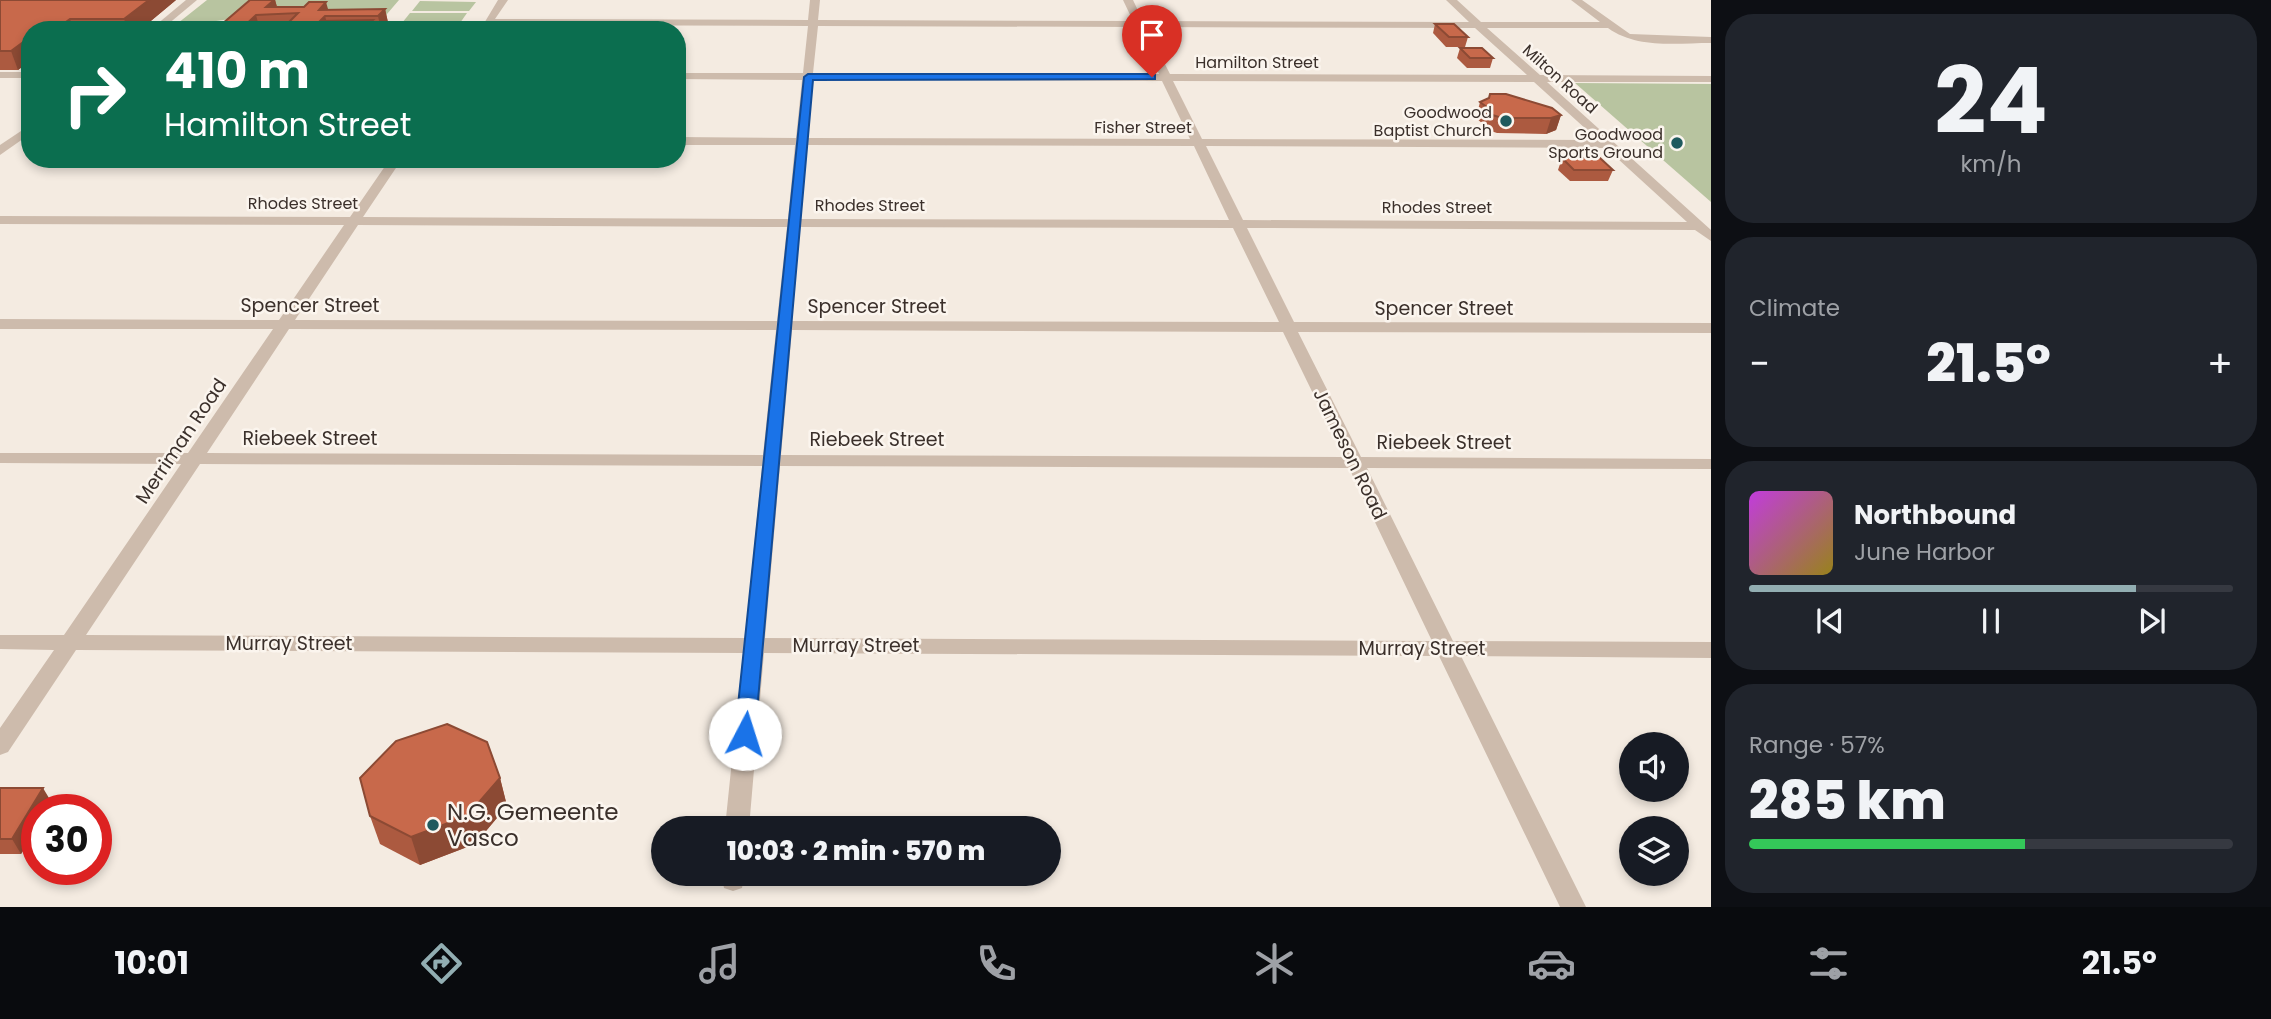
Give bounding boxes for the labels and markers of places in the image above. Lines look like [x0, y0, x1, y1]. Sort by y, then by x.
pin [1122, 5, 1182, 77]
place label: Goodwood Baptist Church [1374, 101, 1492, 142]
marker: Goodwood Baptist Church [1498, 113, 1514, 129]
place label: Goodwood Sports Ground [1548, 123, 1663, 164]
marker: Goodwood Sports Ground [1669, 135, 1685, 151]
place label: N.G. Gemeente Vasco [447, 796, 619, 854]
marker: N.G. Gemeente Vasco [425, 817, 441, 833]

